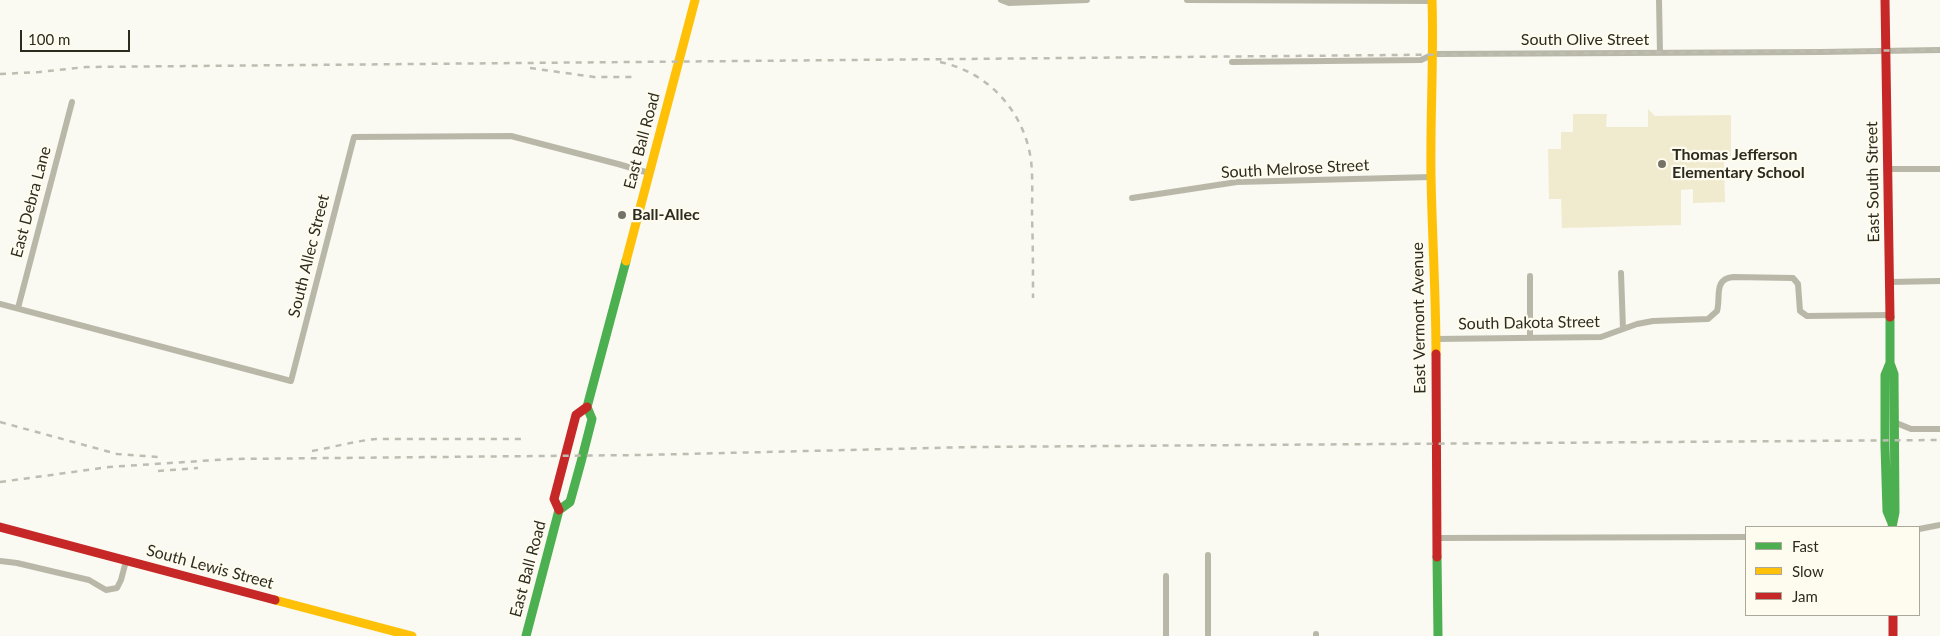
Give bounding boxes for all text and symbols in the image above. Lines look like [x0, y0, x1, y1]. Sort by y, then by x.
scale bar [22, 20, 132, 52]
text: 100 m [28, 30, 70, 48]
street label: South Olive Street [1521, 30, 1649, 50]
street label: East Ball Road [620, 91, 664, 191]
street label: East South Street [1862, 121, 1884, 243]
street label: East Debra Lane [7, 144, 55, 260]
place label: Thomas Jefferson Elementary School [1672, 145, 1805, 183]
street label: South Melrose Street [1220, 156, 1370, 182]
marker: Thomas Jefferson Elementary School [1656, 158, 1668, 170]
street label: South Allec Street [284, 193, 334, 319]
place label: Ball-Allec [632, 205, 700, 225]
marker: Ball-Allec [616, 209, 628, 221]
street label: East Vermont Avenue [1408, 242, 1430, 394]
street label: South Dakota Street [1458, 312, 1600, 334]
street label: East Ball Road [506, 519, 550, 619]
legend [1745, 526, 1920, 616]
text: Fast [1792, 537, 1819, 555]
street label: South Lewis Street [144, 541, 276, 593]
text: Slow [1792, 562, 1824, 580]
text: Jam [1792, 587, 1818, 605]

